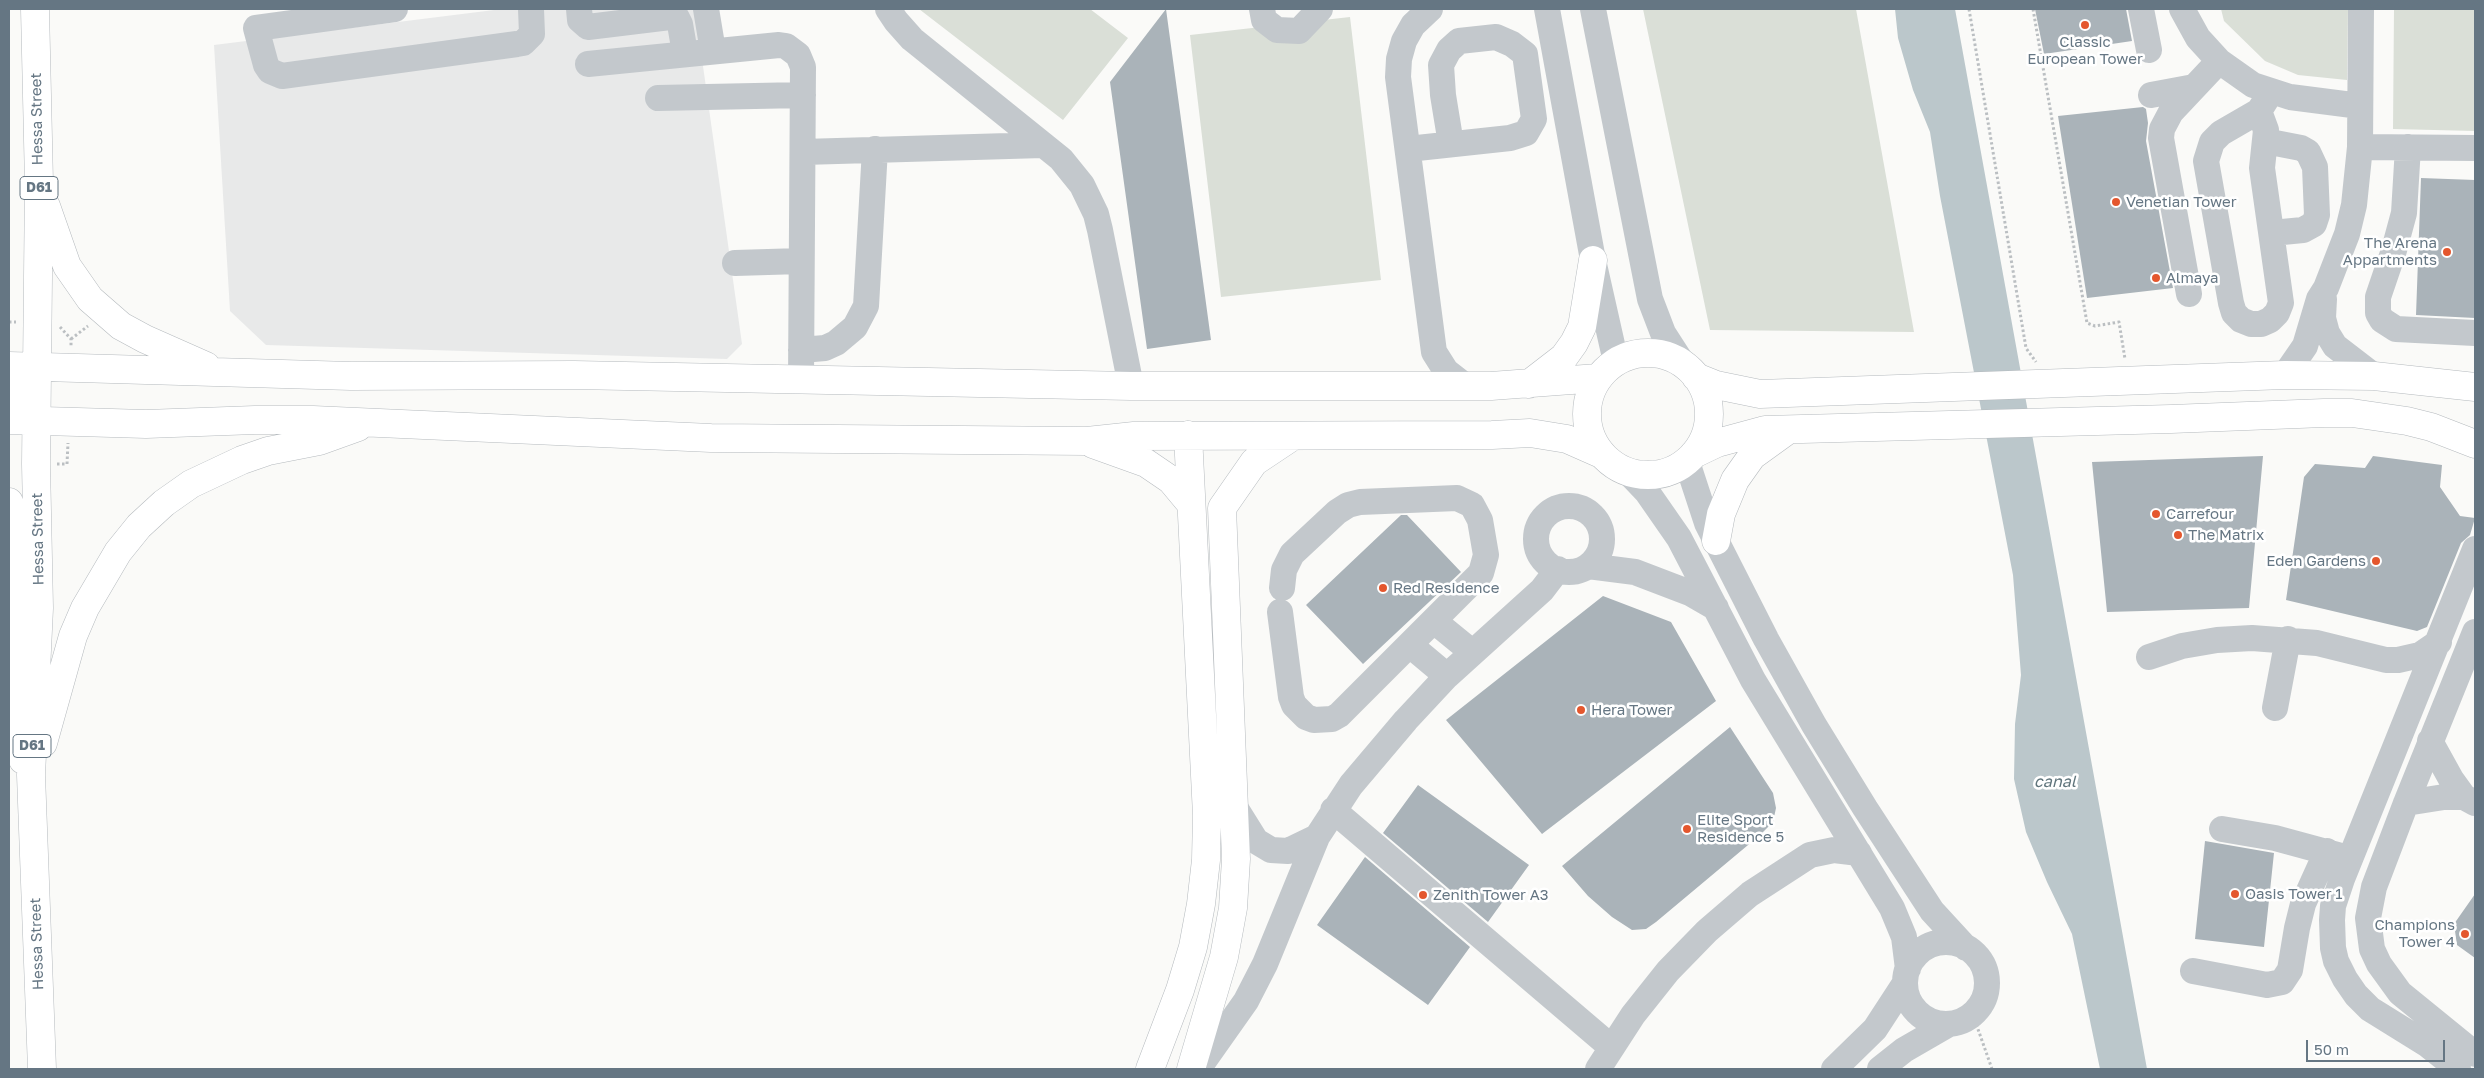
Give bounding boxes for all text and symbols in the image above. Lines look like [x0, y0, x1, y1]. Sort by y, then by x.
marker: Classic European Tower [2079, 19, 2091, 31]
place label: Classic European Tower [2027, 33, 2143, 68]
street label: Hessa Street [27, 73, 47, 165]
road number: D61 [20, 177, 58, 200]
place label: Venetian Tower [2126, 193, 2237, 211]
marker: Venetian Tower [2110, 196, 2122, 208]
place label: The Arena Appartments [2343, 234, 2437, 269]
marker: The Arena Appartments [2441, 246, 2453, 258]
place label: Almaya [2166, 269, 2218, 287]
marker: Almaya [2150, 272, 2162, 284]
street label: Hessa Street [28, 493, 48, 585]
place label: Carrefour [2166, 505, 2234, 523]
marker: Carrefour [2150, 508, 2162, 520]
place label: The Matrix [2188, 526, 2264, 544]
marker: The Matrix [2172, 529, 2184, 541]
place label: Eden Gardens [2266, 552, 2366, 570]
marker: Eden Gardens [2370, 555, 2382, 567]
place label: Red Residence [1393, 579, 1499, 597]
marker: Red Residence [1377, 582, 1389, 594]
place label: Hera Tower [1591, 701, 1672, 719]
marker: Hera Tower [1575, 704, 1587, 716]
road number: D61 [13, 734, 51, 758]
water label: canal [2034, 772, 2076, 792]
place label: Elite Sport Residence 5 [1697, 811, 1784, 846]
marker: Elite Sport Residence 5 [1681, 823, 1693, 835]
place label: Oasis Tower 1 [2245, 885, 2343, 903]
place label: Zenith Tower A3 [1433, 886, 1549, 904]
marker: Oasis Tower 1 [2229, 888, 2241, 900]
marker: Zenith Tower A3 [1417, 889, 1429, 901]
street label: Hessa Street [26, 897, 48, 991]
place label: Champions Tower 4 [2374, 916, 2455, 951]
marker: Champions Tower 4 [2459, 928, 2471, 940]
scale bar [2309, 1030, 2448, 1062]
text: 50 m [2314, 1040, 2349, 1058]

